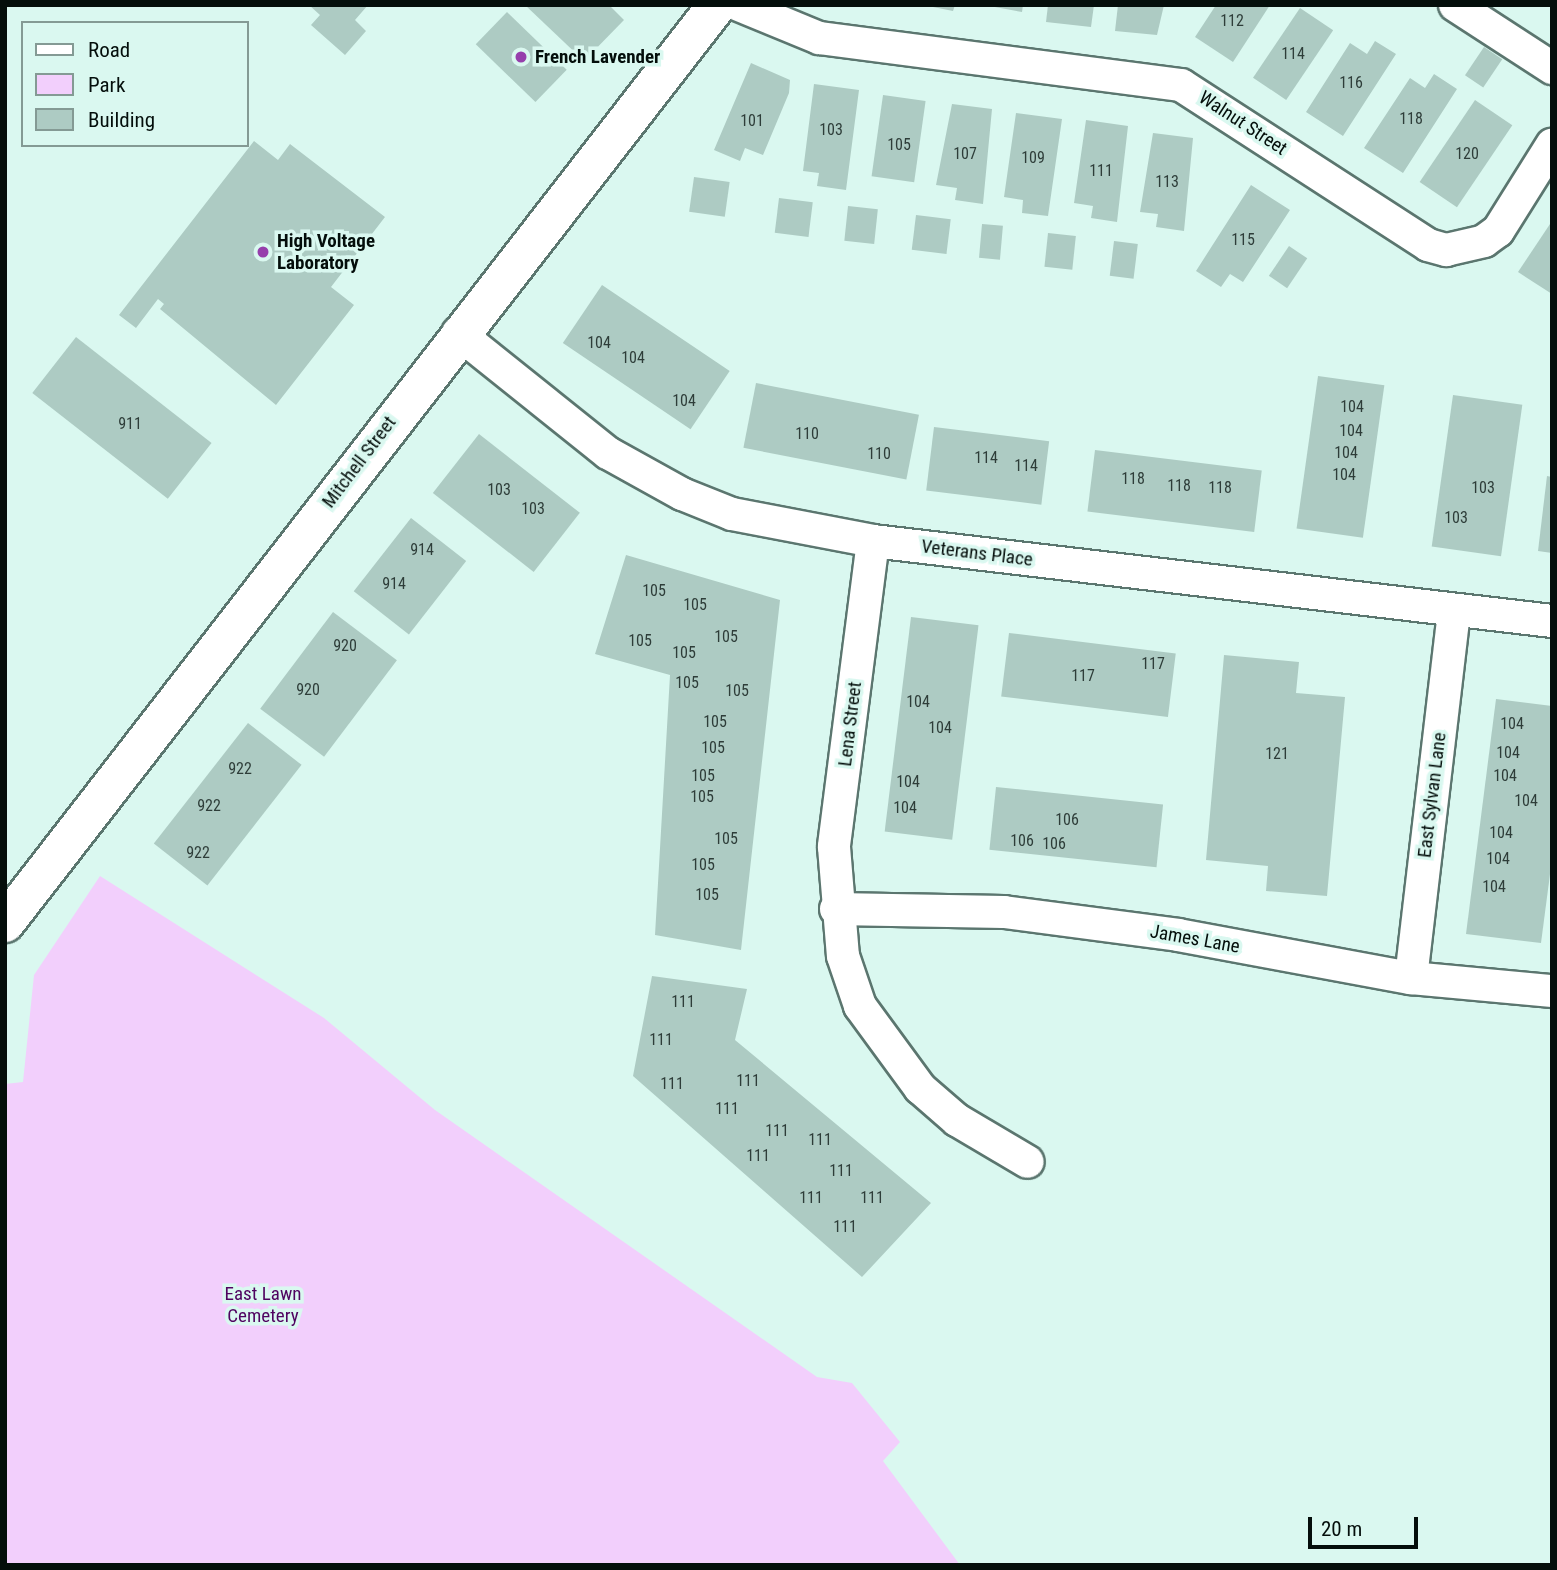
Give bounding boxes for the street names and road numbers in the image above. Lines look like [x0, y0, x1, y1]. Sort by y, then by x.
street label: Walnut Street [1195, 86, 1291, 160]
street label: Mitchell Street [317, 412, 401, 512]
street label: Veterans Place [920, 535, 1034, 571]
street label: Lena Street [833, 680, 867, 768]
street label: East Sylvan Lane [1413, 731, 1451, 859]
street label: James Lane [1148, 920, 1242, 958]

